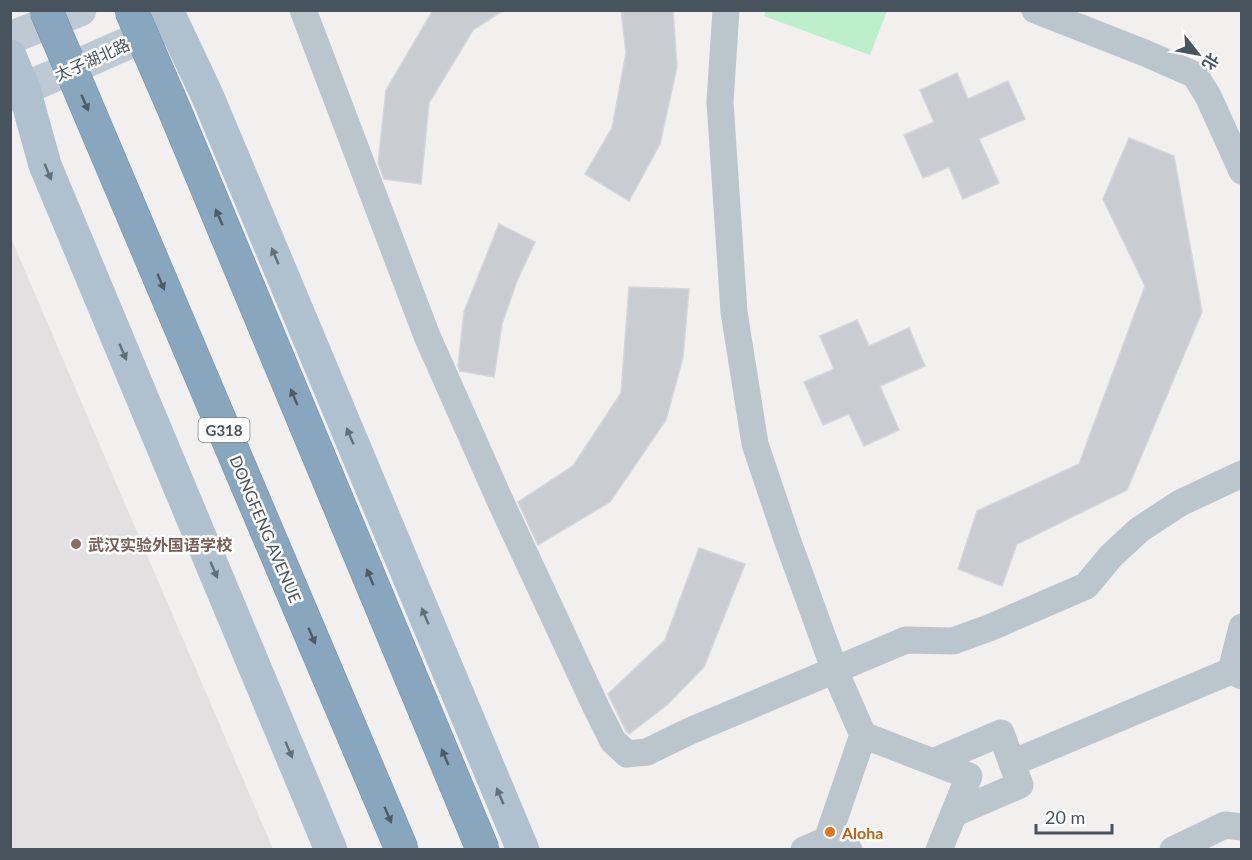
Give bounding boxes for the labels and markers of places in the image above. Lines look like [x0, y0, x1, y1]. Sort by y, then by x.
place label: 武汉实验外国语学校 [88, 535, 233, 554]
marker: 武汉实验外国语学校 [69, 537, 83, 551]
place label: Aloha [841, 823, 883, 842]
marker: Aloha [823, 825, 837, 839]

